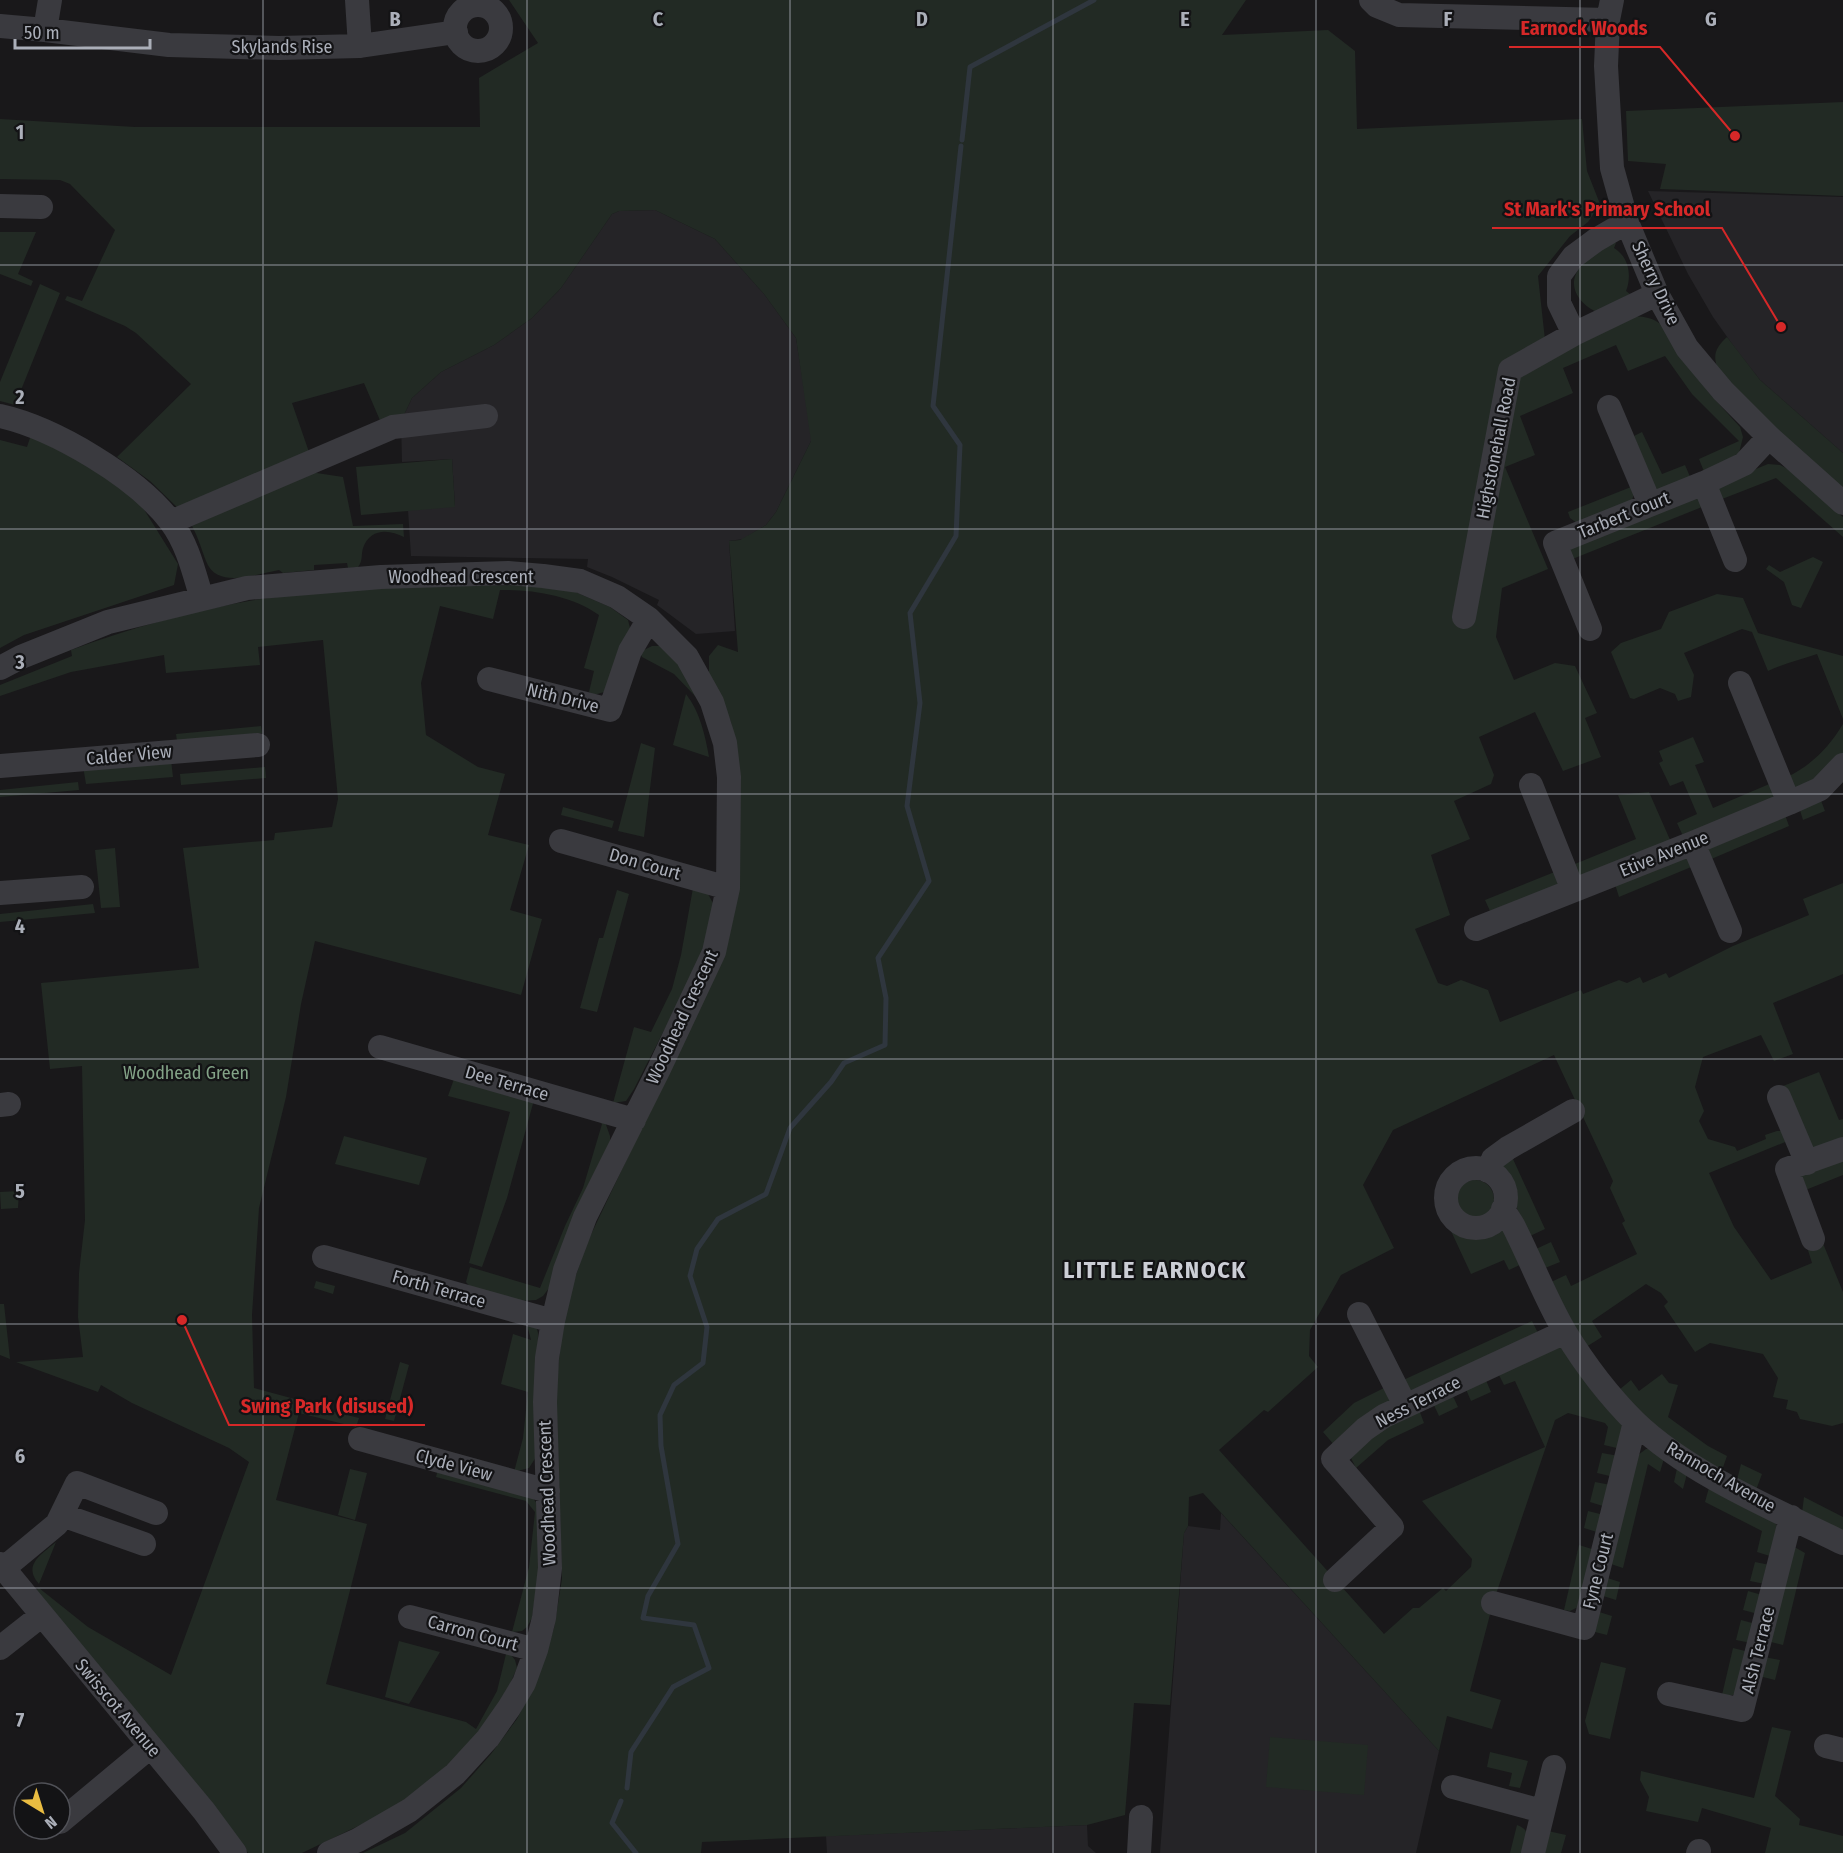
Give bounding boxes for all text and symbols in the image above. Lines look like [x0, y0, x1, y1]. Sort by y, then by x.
text: B [389, 7, 401, 31]
text: C [653, 7, 664, 31]
text: D [916, 7, 928, 31]
text: E [1180, 7, 1190, 31]
text: F [1444, 7, 1453, 31]
text: G [1705, 7, 1717, 31]
callout: Earnock Woods [1509, 9, 1660, 47]
scale bar [15, 12, 150, 50]
text: Earnock Woods [1521, 16, 1648, 40]
text: 50 m [24, 22, 60, 44]
street label: Skylands Rise [232, 36, 333, 58]
text: 1 [16, 120, 24, 144]
callout: St Mark's Primary School [1492, 190, 1722, 228]
text: St Mark's Primary School [1504, 197, 1711, 221]
street label: Sherry Drive [1627, 237, 1685, 329]
street label: Highstonehall Road [1471, 375, 1521, 521]
text: 2 [14, 385, 25, 409]
street label: Tarbert Court [1575, 487, 1673, 543]
street label: Woodhead Crescent [388, 566, 534, 588]
text: 3 [14, 650, 25, 674]
street label: Nith Drive [525, 678, 601, 718]
street label: Calder View [85, 740, 173, 770]
street label: Etive Avenue [1616, 826, 1712, 882]
street label: Don Court [607, 843, 683, 885]
text: 4 [15, 914, 25, 938]
street label: Woodhead Crescent [641, 946, 723, 1088]
street label: Dee Terrace [463, 1061, 551, 1105]
park label: Woodhead Green [123, 1062, 249, 1084]
text: 5 [15, 1179, 25, 1203]
district label: LITTLE EARNOCK [1063, 1256, 1247, 1284]
street label: Forth Terrace [390, 1265, 488, 1313]
street label: Ness Terrace [1372, 1371, 1464, 1433]
callout: Swing Park (disused) [229, 1387, 425, 1425]
text: Swing Park (disused) [241, 1394, 413, 1418]
street label: Woodhead Crescent [533, 1420, 561, 1566]
street label: Rannoch Avenue [1662, 1437, 1780, 1517]
text: 6 [15, 1444, 25, 1468]
street label: Clyde View [413, 1444, 495, 1486]
street label: Fyne Court [1578, 1531, 1618, 1611]
street label: Alsh Terrace [1737, 1604, 1779, 1696]
street label: Carron Court [425, 1610, 521, 1656]
street label: Swisscot Avenue [71, 1654, 166, 1762]
text: 7 [16, 1708, 25, 1732]
north arrow [12, 1781, 72, 1841]
text: N [41, 1812, 61, 1833]

